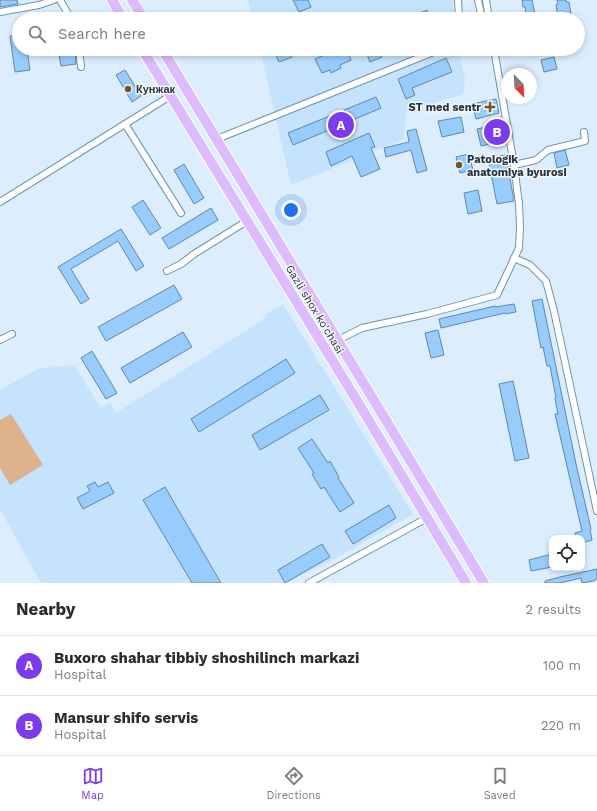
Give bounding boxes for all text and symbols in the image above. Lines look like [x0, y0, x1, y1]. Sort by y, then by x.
search box [12, 12, 585, 56]
icon: search [26, 23, 48, 45]
text: Search here [58, 25, 146, 43]
north arrow [501, 68, 537, 104]
place label: Кунжак [136, 83, 176, 96]
marker: Кунжак [123, 84, 133, 94]
place label: ST med sentr [409, 101, 481, 114]
marker: ST med sentr [484, 101, 496, 113]
pin: A [328, 110, 354, 140]
pin: B [484, 117, 510, 147]
place label: Patologik anatomiya byurosi [467, 153, 567, 179]
marker: Patologik anatomiya byurosi [454, 160, 464, 170]
your location [281, 200, 301, 220]
street label: Gazli shox ko'chasi [283, 263, 346, 356]
map controls [549, 535, 585, 571]
button: locate [549, 535, 585, 571]
text: Nearby [16, 599, 75, 619]
text: 2 results [526, 602, 581, 617]
text: Buxoro shahar tibbiy shoshilinch markazi [54, 649, 359, 667]
text: A [25, 658, 33, 673]
text: 100 m [543, 658, 581, 673]
text: Hospital [54, 667, 106, 682]
text: Mansur shifo servis [54, 709, 198, 727]
text: B [25, 718, 33, 733]
text: 220 m [541, 718, 581, 733]
text: Hospital [54, 727, 106, 742]
tab: Map [81, 765, 104, 802]
tab: Directions [267, 765, 321, 802]
tab: Saved [484, 765, 516, 802]

